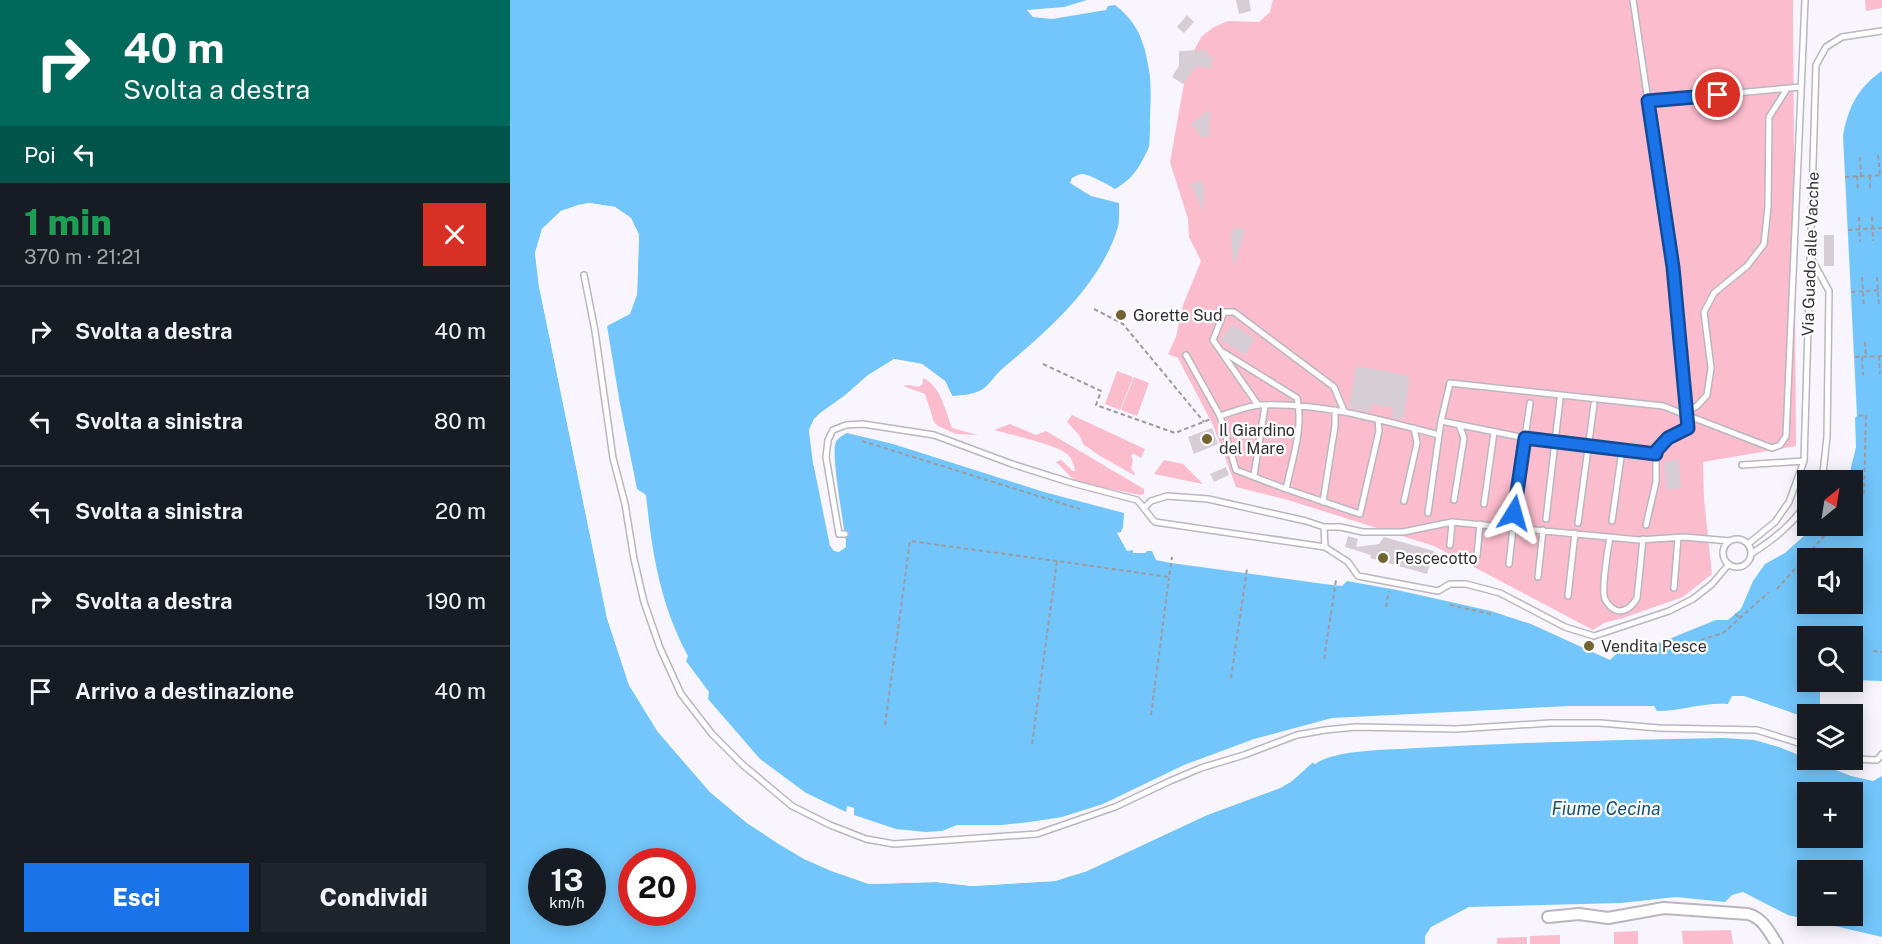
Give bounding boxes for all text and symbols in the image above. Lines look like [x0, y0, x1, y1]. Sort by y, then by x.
text: 40 m [123, 23, 225, 72]
icon: right [24, 24, 102, 102]
pin [1692, 69, 1743, 120]
text: Svolta a destra [123, 73, 310, 105]
icon: arrive [1701, 78, 1734, 111]
icon: left [68, 138, 101, 171]
text: Poi [24, 142, 56, 168]
street label: Via Guado alle Vacche [1798, 171, 1823, 337]
text: 1 min [24, 201, 112, 243]
button: close [423, 203, 486, 266]
text: 370 m · 21:21 [24, 245, 141, 269]
place label: Gorette Sud [1133, 306, 1222, 325]
marker: Gorette Sud [1114, 308, 1128, 322]
icon: right [24, 315, 57, 348]
text: Svolta a destra [75, 318, 232, 344]
text: 40 m [434, 318, 486, 344]
icon: left [24, 405, 57, 438]
text: Svolta a sinistra [75, 408, 243, 434]
text: 80 m [434, 408, 486, 434]
place label: Il Giardino del Mare [1219, 421, 1295, 458]
marker: Il Giardino del Mare [1200, 432, 1214, 446]
north arrow [1797, 470, 1863, 536]
map controls [1797, 470, 1863, 926]
position arrow [1482, 481, 1546, 545]
icon: left [24, 495, 57, 528]
text: Svolta a sinistra [75, 498, 243, 524]
text: 20 m [435, 498, 486, 524]
button: sound [1797, 548, 1863, 614]
place label: Pescecotto [1395, 549, 1478, 568]
marker: Pescecotto [1376, 551, 1390, 565]
icon: right [24, 585, 57, 618]
text: Svolta a destra [75, 588, 232, 614]
text: 190 m [426, 588, 486, 614]
button: search [1797, 626, 1863, 692]
place label: Vendita Pesce [1601, 637, 1707, 656]
marker: Vendita Pesce [1582, 639, 1596, 653]
icon: arrive [24, 675, 57, 708]
text: Arrivo a destinazione [75, 678, 294, 704]
text: 40 m [434, 678, 486, 704]
button: layers [1797, 704, 1863, 770]
button: + [1797, 782, 1863, 848]
water label: Fiume Cecina [1551, 798, 1661, 819]
speed limit sign: 20 [618, 848, 696, 926]
button: − [1797, 860, 1863, 926]
text: 13 [551, 862, 583, 898]
button: Esci [24, 863, 249, 932]
button: Condividi [261, 863, 486, 932]
text: km/h [549, 894, 585, 911]

